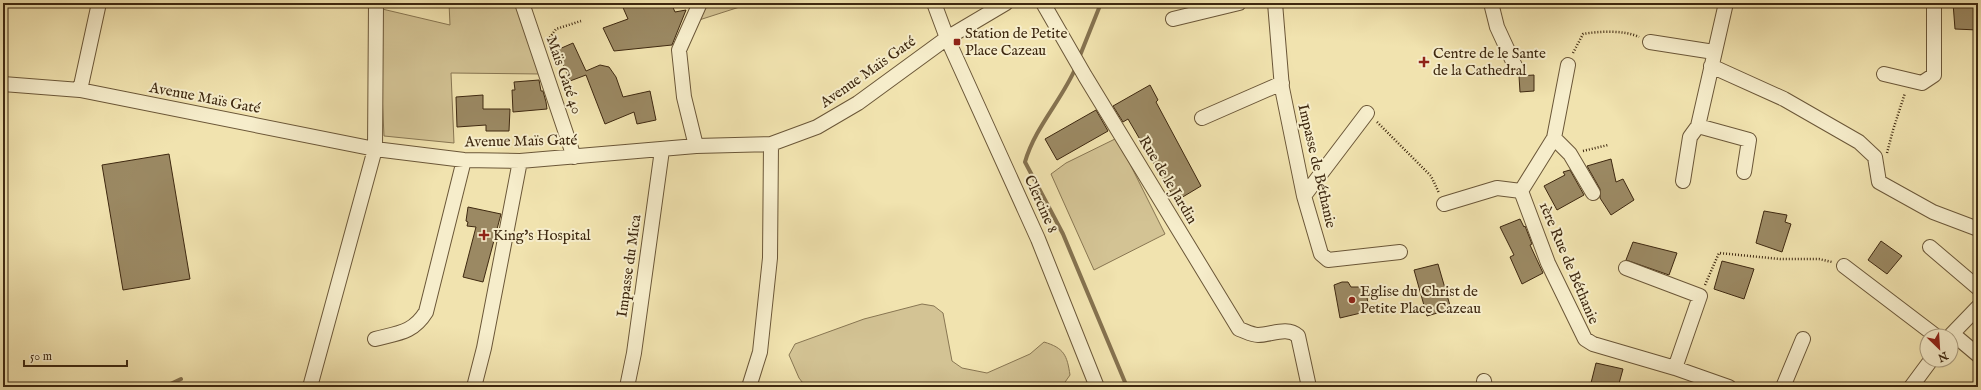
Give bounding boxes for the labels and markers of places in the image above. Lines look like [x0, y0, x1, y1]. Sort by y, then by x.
place label: Station de Petite Place Cazeau [965, 24, 1067, 60]
marker: Station de Petite Place Cazeau [952, 37, 962, 47]
place label: Centre de le Sante de la Cathedral [1433, 44, 1546, 80]
marker: Centre de le Sante de la Cathedral [1418, 56, 1430, 68]
place label: King's Hospital [493, 226, 591, 245]
marker: King's Hospital [478, 229, 490, 241]
place label: Eglise du Christ de Petite Place Cazeau [1360, 282, 1481, 318]
marker: Eglise du Christ de Petite Place Cazeau [1347, 295, 1357, 305]

